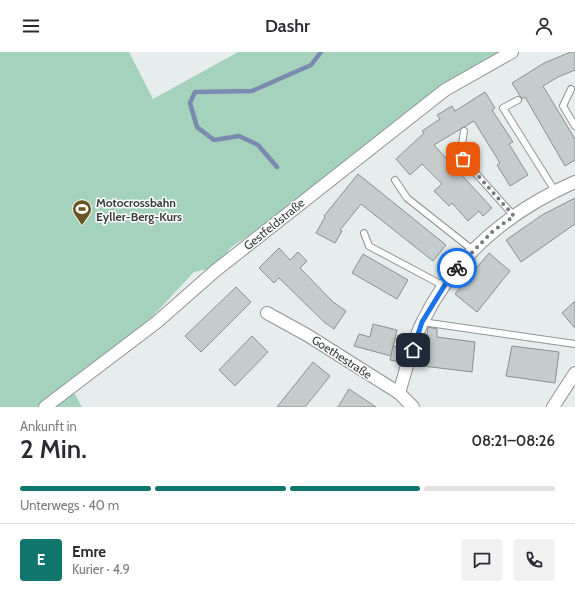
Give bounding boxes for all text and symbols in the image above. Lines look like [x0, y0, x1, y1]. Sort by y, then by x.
icon: menu [20, 15, 42, 37]
text: Dashr [265, 15, 310, 37]
icon: person [533, 15, 555, 37]
pin [446, 142, 480, 176]
icon: bag [452, 148, 474, 170]
place label: Motocrossbahn Eyller-Berg-Kurs [96, 195, 182, 224]
street label: Gestfeldstraße [240, 195, 308, 253]
sports icon: Motocrossbahn Eyller-Berg-Kurs [71, 198, 93, 226]
courier [437, 248, 477, 288]
icon: bike [446, 257, 468, 279]
street label: Goethestraße [309, 332, 375, 382]
pin [396, 333, 430, 367]
icon: home [402, 339, 424, 361]
text: Ankunft in [20, 418, 77, 434]
text: 08:21–08:26 [471, 432, 555, 450]
text: 2 Min. [20, 433, 87, 465]
text: Unterwegs · 40 m [20, 497, 119, 513]
button: chat [461, 539, 503, 581]
button: phone [513, 539, 555, 581]
text: Emre [72, 543, 106, 561]
text: E [37, 551, 45, 569]
text: Kurier · 4.9 [72, 561, 130, 577]

